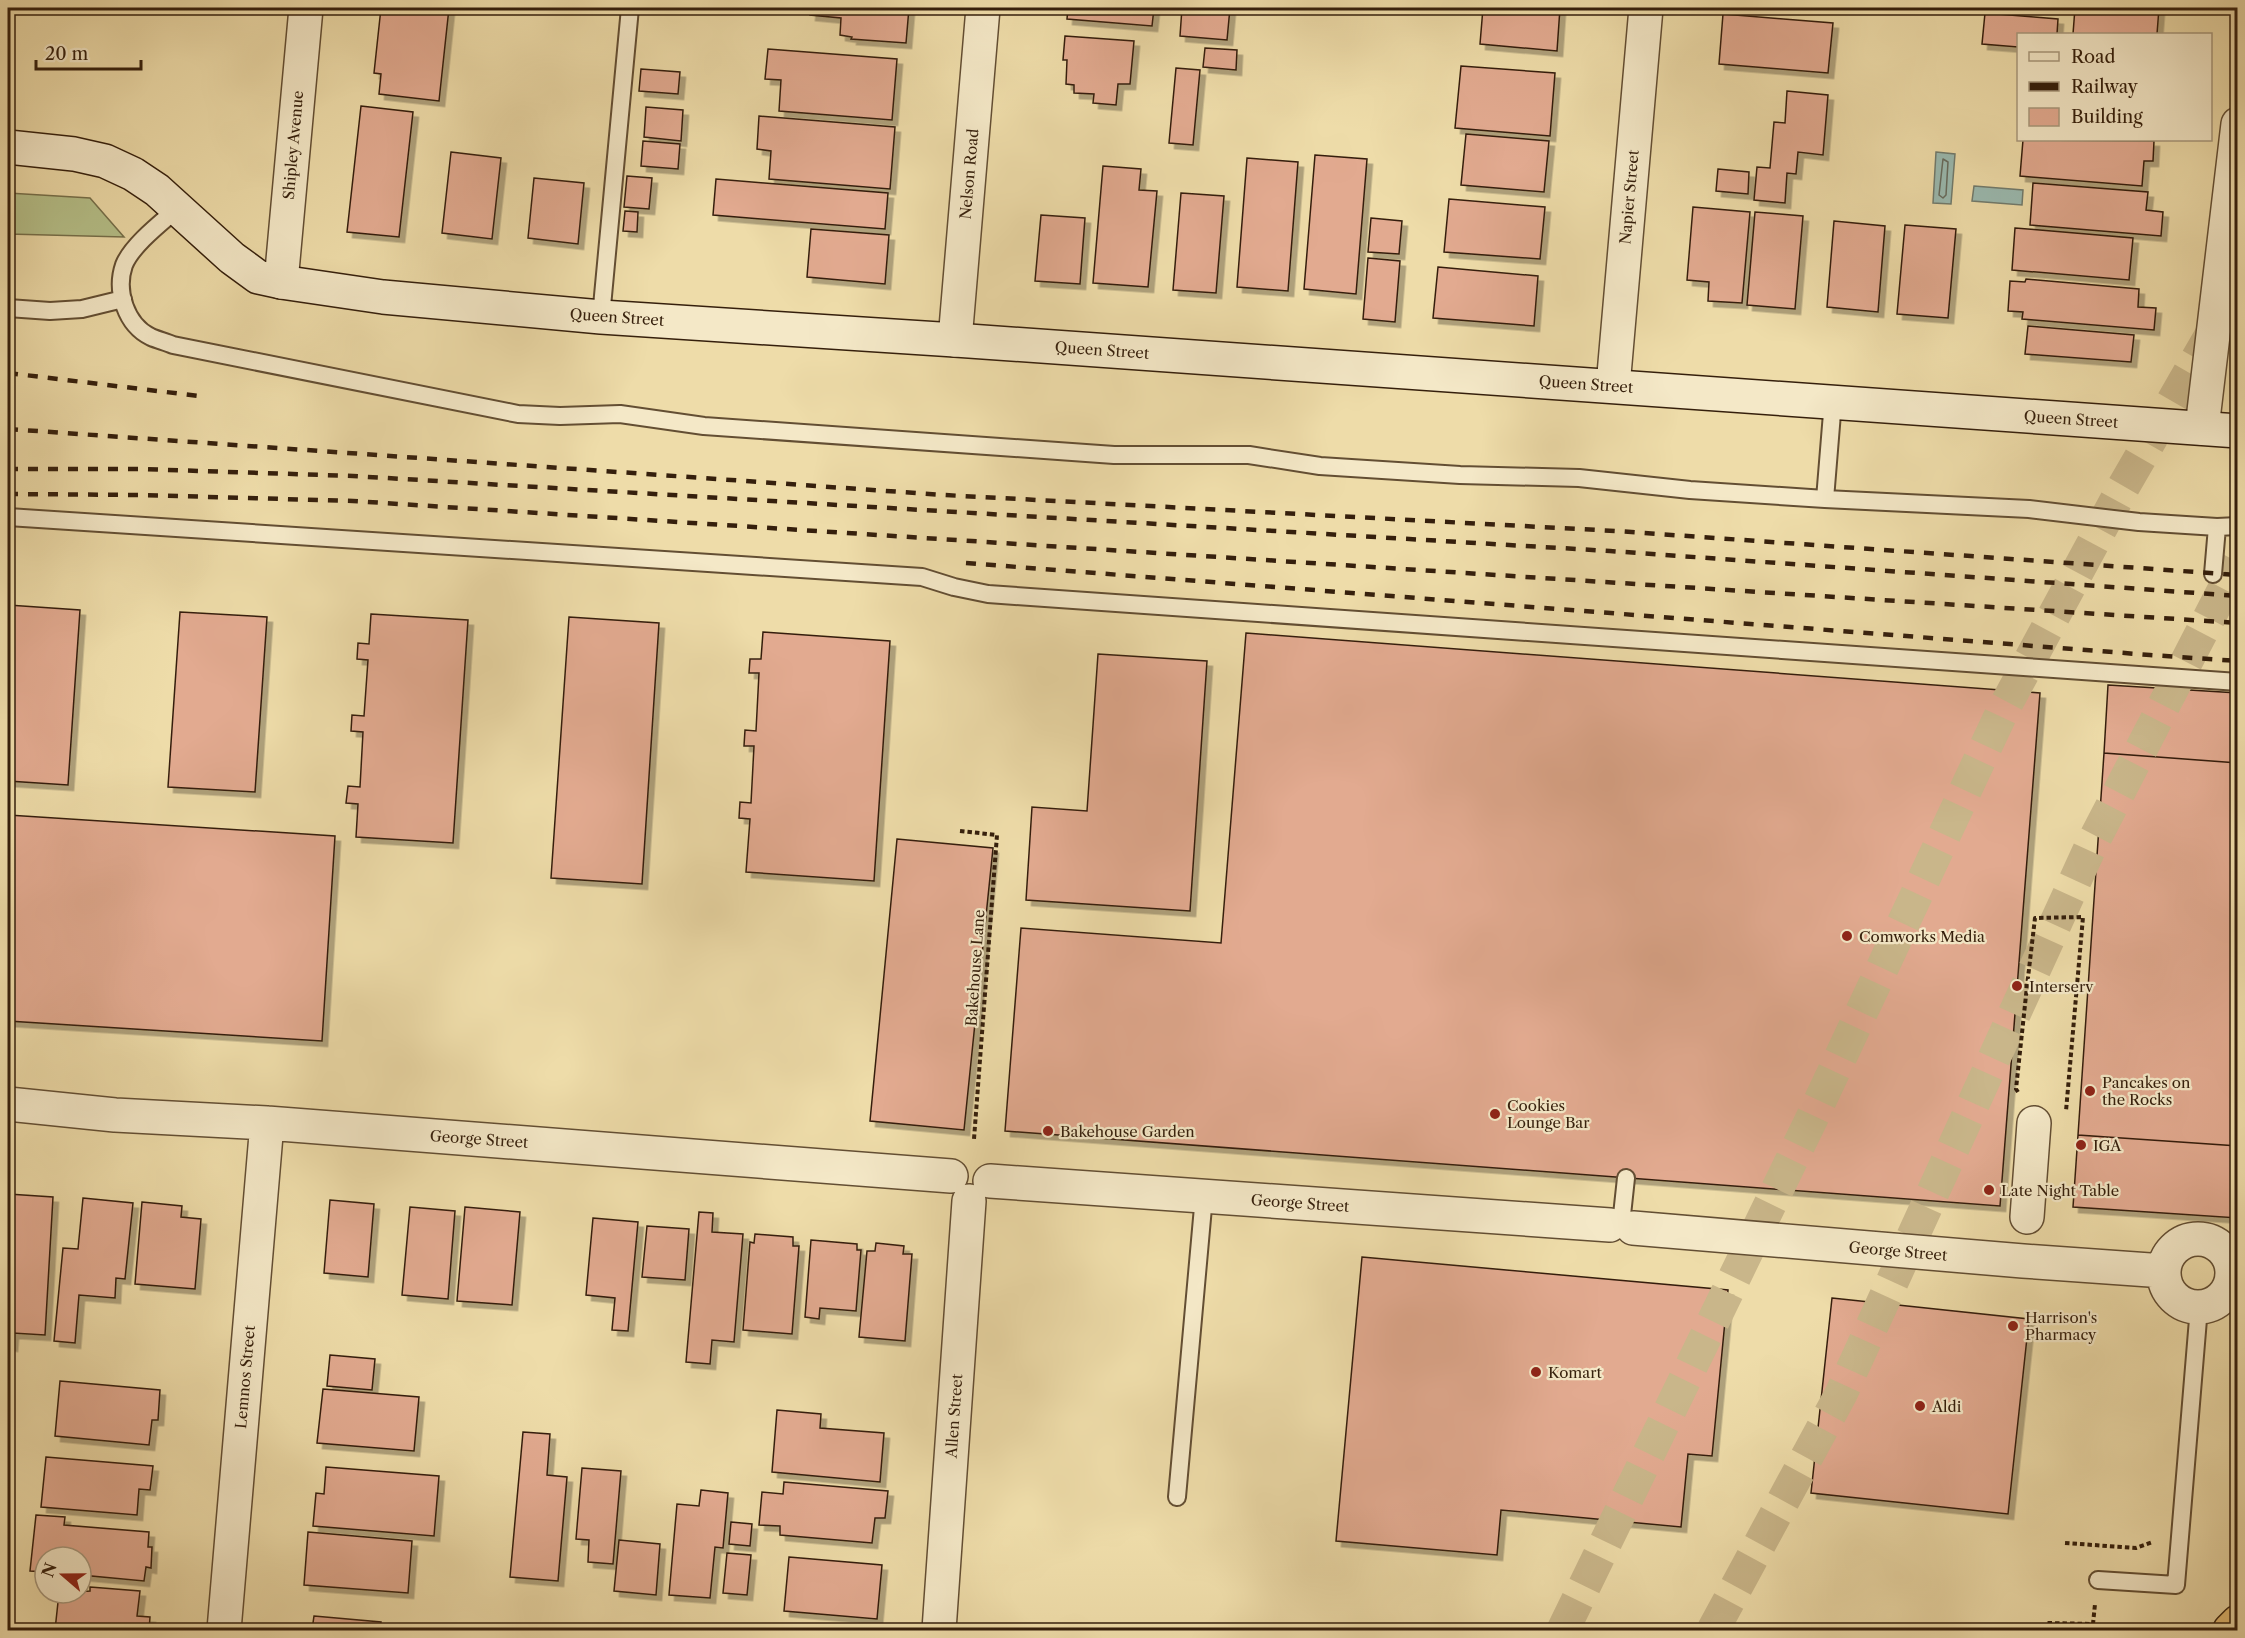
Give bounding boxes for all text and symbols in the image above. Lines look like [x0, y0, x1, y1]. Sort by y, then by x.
scale bar [36, 33, 141, 71]
legend [2017, 33, 2212, 141]
text: 20 m [45, 43, 89, 65]
text: Road [2071, 46, 2116, 68]
text: Railway [2071, 76, 2139, 98]
street label: Shipley Avenue [279, 90, 307, 200]
text: Building [2071, 106, 2143, 128]
street label: Nelson Road [956, 128, 982, 220]
street label: Napier Street [1615, 148, 1643, 245]
street label: Queen Street [569, 304, 665, 330]
street label: Queen Street [1054, 337, 1150, 363]
street label: Queen Street [1538, 371, 1634, 397]
street label: Queen Street [2023, 406, 2119, 432]
street label: Bakehouse Lane [961, 909, 989, 1027]
place label: Comworks Media [1859, 927, 1985, 946]
marker: Comworks Media [1840, 929, 1854, 943]
place label: Interserv [2029, 977, 2094, 996]
marker: Interserv [2010, 979, 2024, 993]
place label: Pancakes on the Rocks [2102, 1073, 2191, 1109]
marker: Pancakes on the Rocks [2083, 1084, 2097, 1098]
place label: Cookies Lounge Bar [1507, 1096, 1590, 1132]
marker: Cookies Lounge Bar [1488, 1107, 1502, 1121]
place label: Bakehouse Garden [1060, 1122, 1195, 1141]
marker: Bakehouse Garden [1041, 1124, 1055, 1138]
street label: George Street [429, 1126, 530, 1152]
place label: IGA [2093, 1136, 2122, 1155]
marker: IGA [2074, 1138, 2088, 1152]
place label: Late Night Table [2001, 1181, 2119, 1200]
marker: Late Night Table [1982, 1183, 1996, 1197]
street label: George Street [1250, 1190, 1351, 1216]
street label: George Street [1848, 1237, 1949, 1265]
place label: Harrison's Pharmacy [2025, 1308, 2097, 1344]
marker: Harrison's Pharmacy [2006, 1319, 2020, 1333]
street label: Lemnos Street [231, 1324, 259, 1430]
place label: Komart [1548, 1363, 1603, 1382]
marker: Komart [1529, 1365, 1543, 1379]
street label: Allen Street [942, 1373, 966, 1460]
place label: Aldi [1931, 1397, 1962, 1416]
marker: Aldi [1913, 1399, 1927, 1413]
north arrow [33, 1545, 93, 1605]
text: N [37, 1560, 61, 1580]

